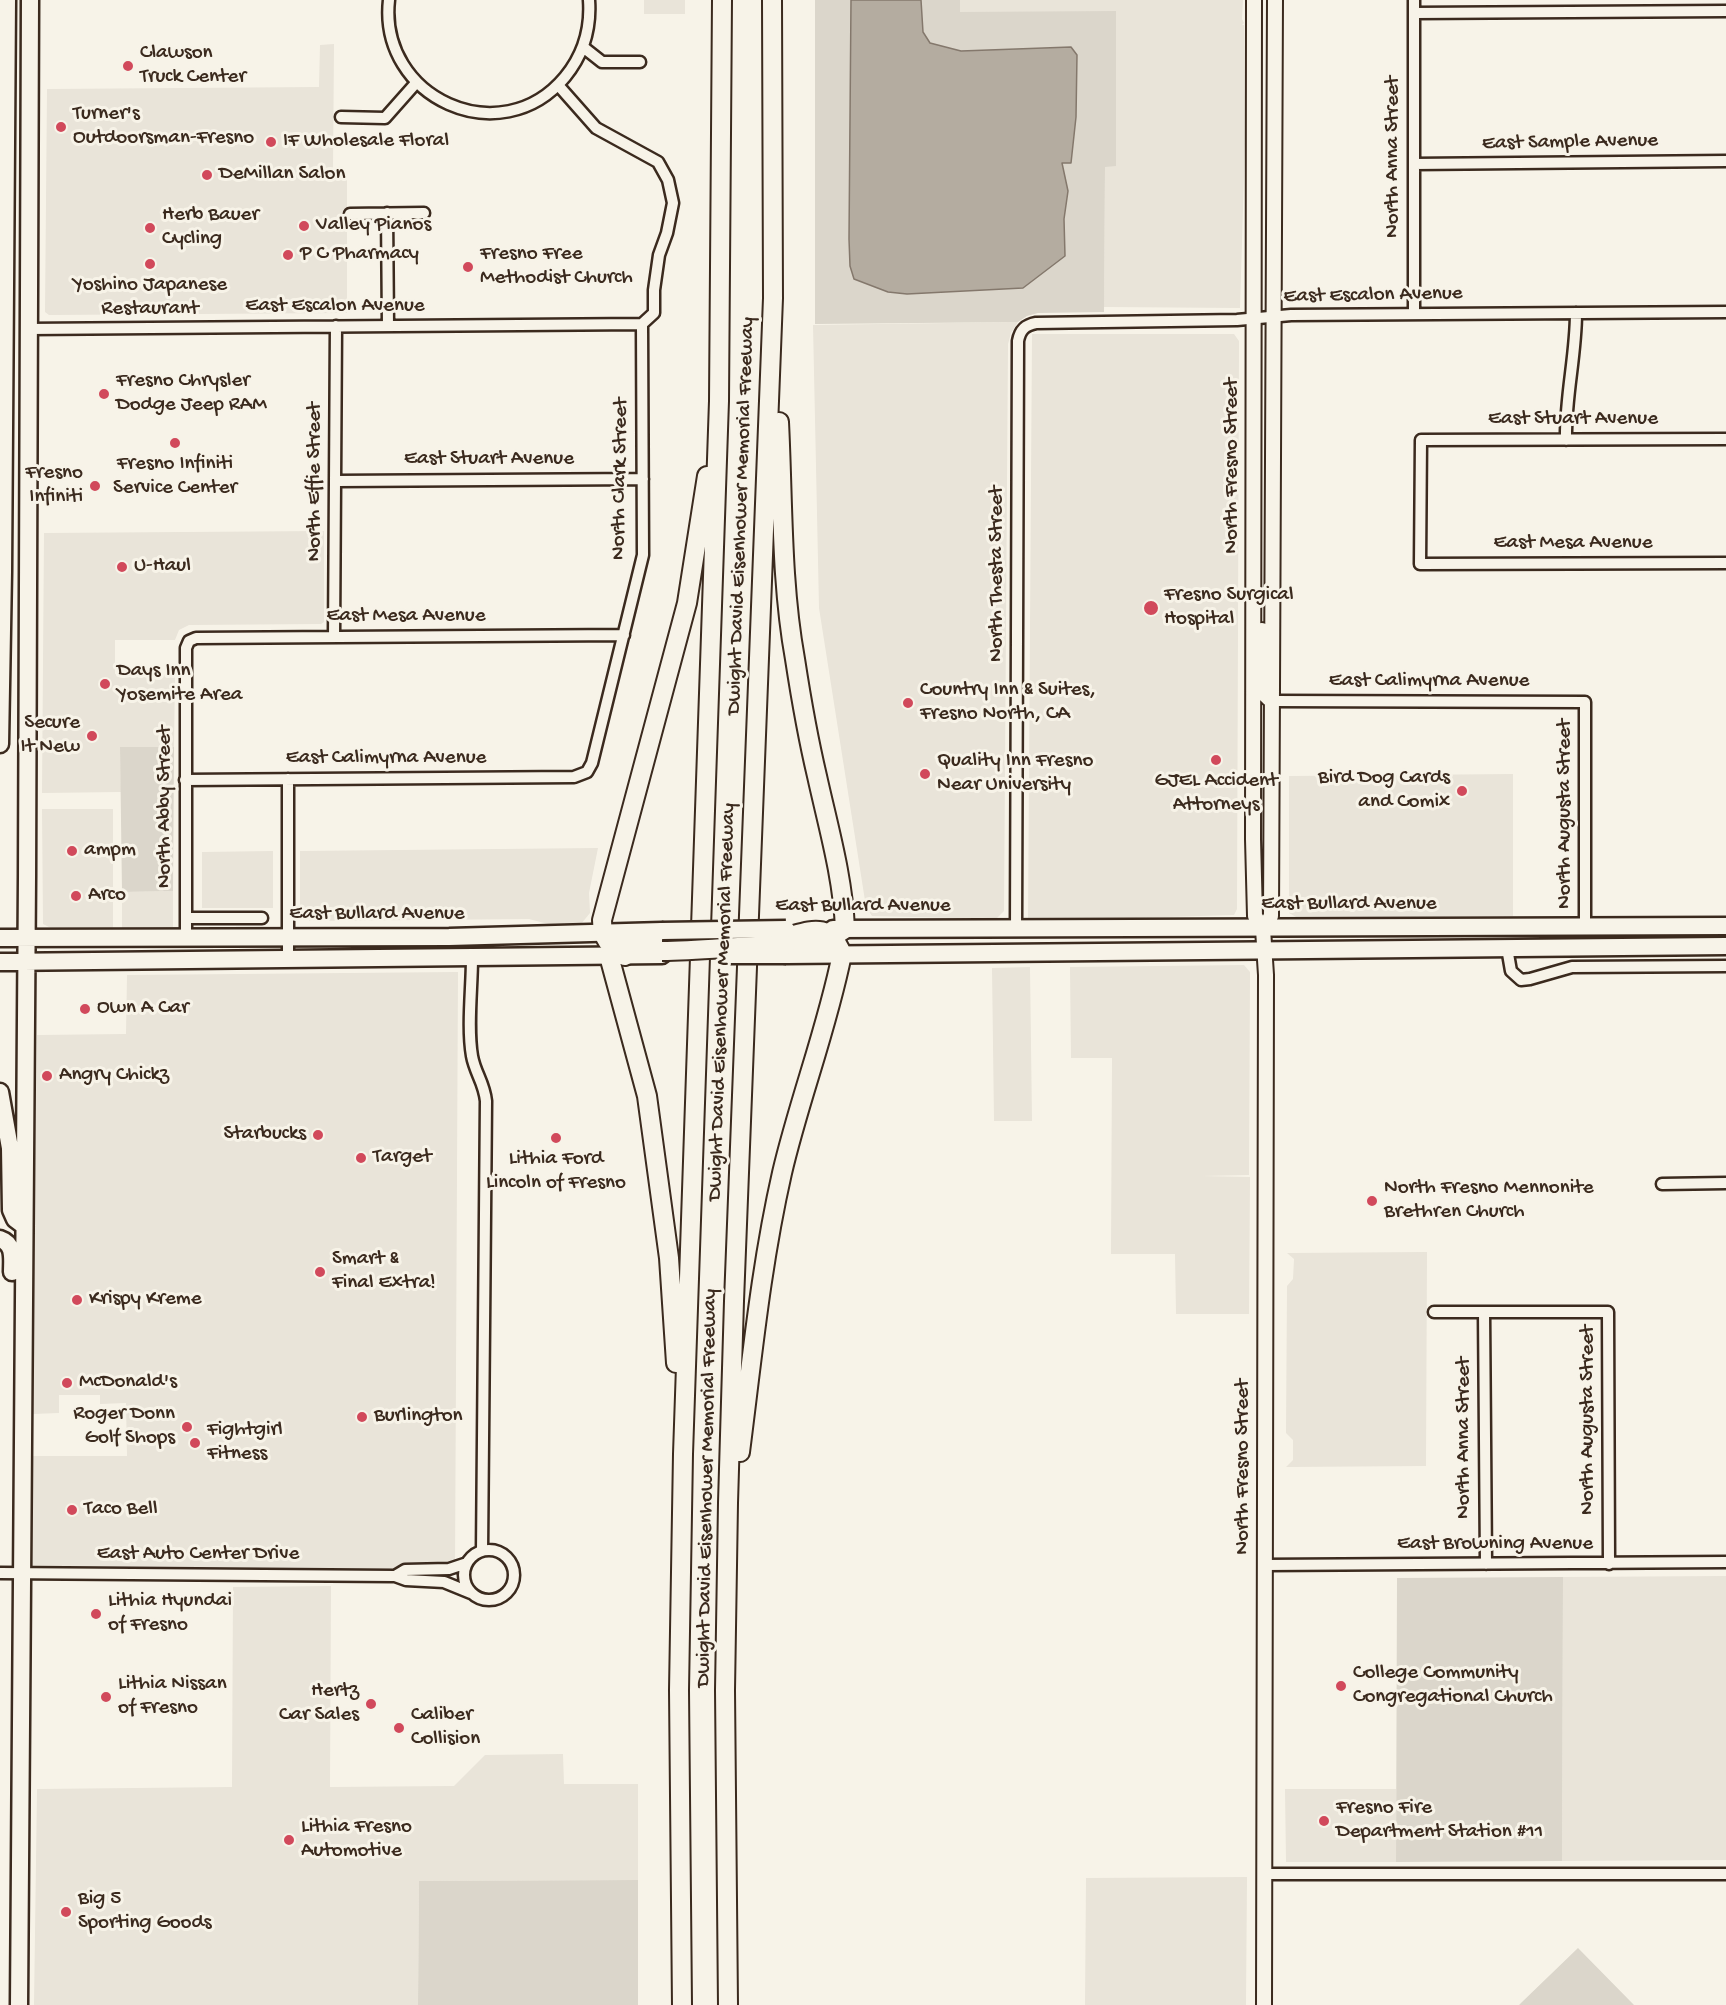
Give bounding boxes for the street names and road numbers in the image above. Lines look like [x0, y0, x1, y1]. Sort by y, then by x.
street label: North Anna Street [1381, 76, 1407, 238]
street label: East Sample Avenue [1482, 129, 1658, 157]
street label: East Escalon Avenue [1283, 282, 1463, 310]
street label: East Escalon Avenue [245, 294, 425, 320]
street label: Dwight David Eisenhower Memorial Freeway [722, 317, 762, 715]
street label: North Fresno Street [1220, 378, 1246, 554]
street label: North Clark Street [607, 398, 635, 560]
street label: North Effie Street [303, 402, 329, 562]
street label: East Stuart Avenue [1488, 407, 1658, 433]
street label: East Stuart Avenue [404, 447, 574, 473]
street label: North Thesta Street [985, 486, 1011, 662]
street label: East Mesa Avenue [1494, 531, 1652, 557]
street label: East Mesa Avenue [327, 604, 485, 630]
street label: East Calimyrna Avenue [1329, 669, 1529, 695]
street label: North Augusta Street [1553, 719, 1579, 909]
street label: North Abby Street [153, 726, 179, 888]
street label: East Calimyrna Avenue [286, 746, 486, 772]
street label: Dwight David Eisenhower Memorial Freeway [703, 803, 743, 1201]
street label: East Bullard Avenue [1261, 892, 1437, 918]
street label: East Bullard Avenue [775, 894, 951, 920]
street label: East Bullard Avenue [289, 902, 465, 928]
street label: Dwight David Eisenhower Memorial Freeway [692, 1289, 724, 1687]
street label: North Augusta Street [1576, 1325, 1602, 1515]
street label: North Anna Street [1452, 1357, 1478, 1519]
street label: North Fresno Street [1231, 1379, 1257, 1555]
street label: East Browning Avenue [1397, 1532, 1593, 1558]
street label: East Auto Center Drive [97, 1542, 299, 1568]

